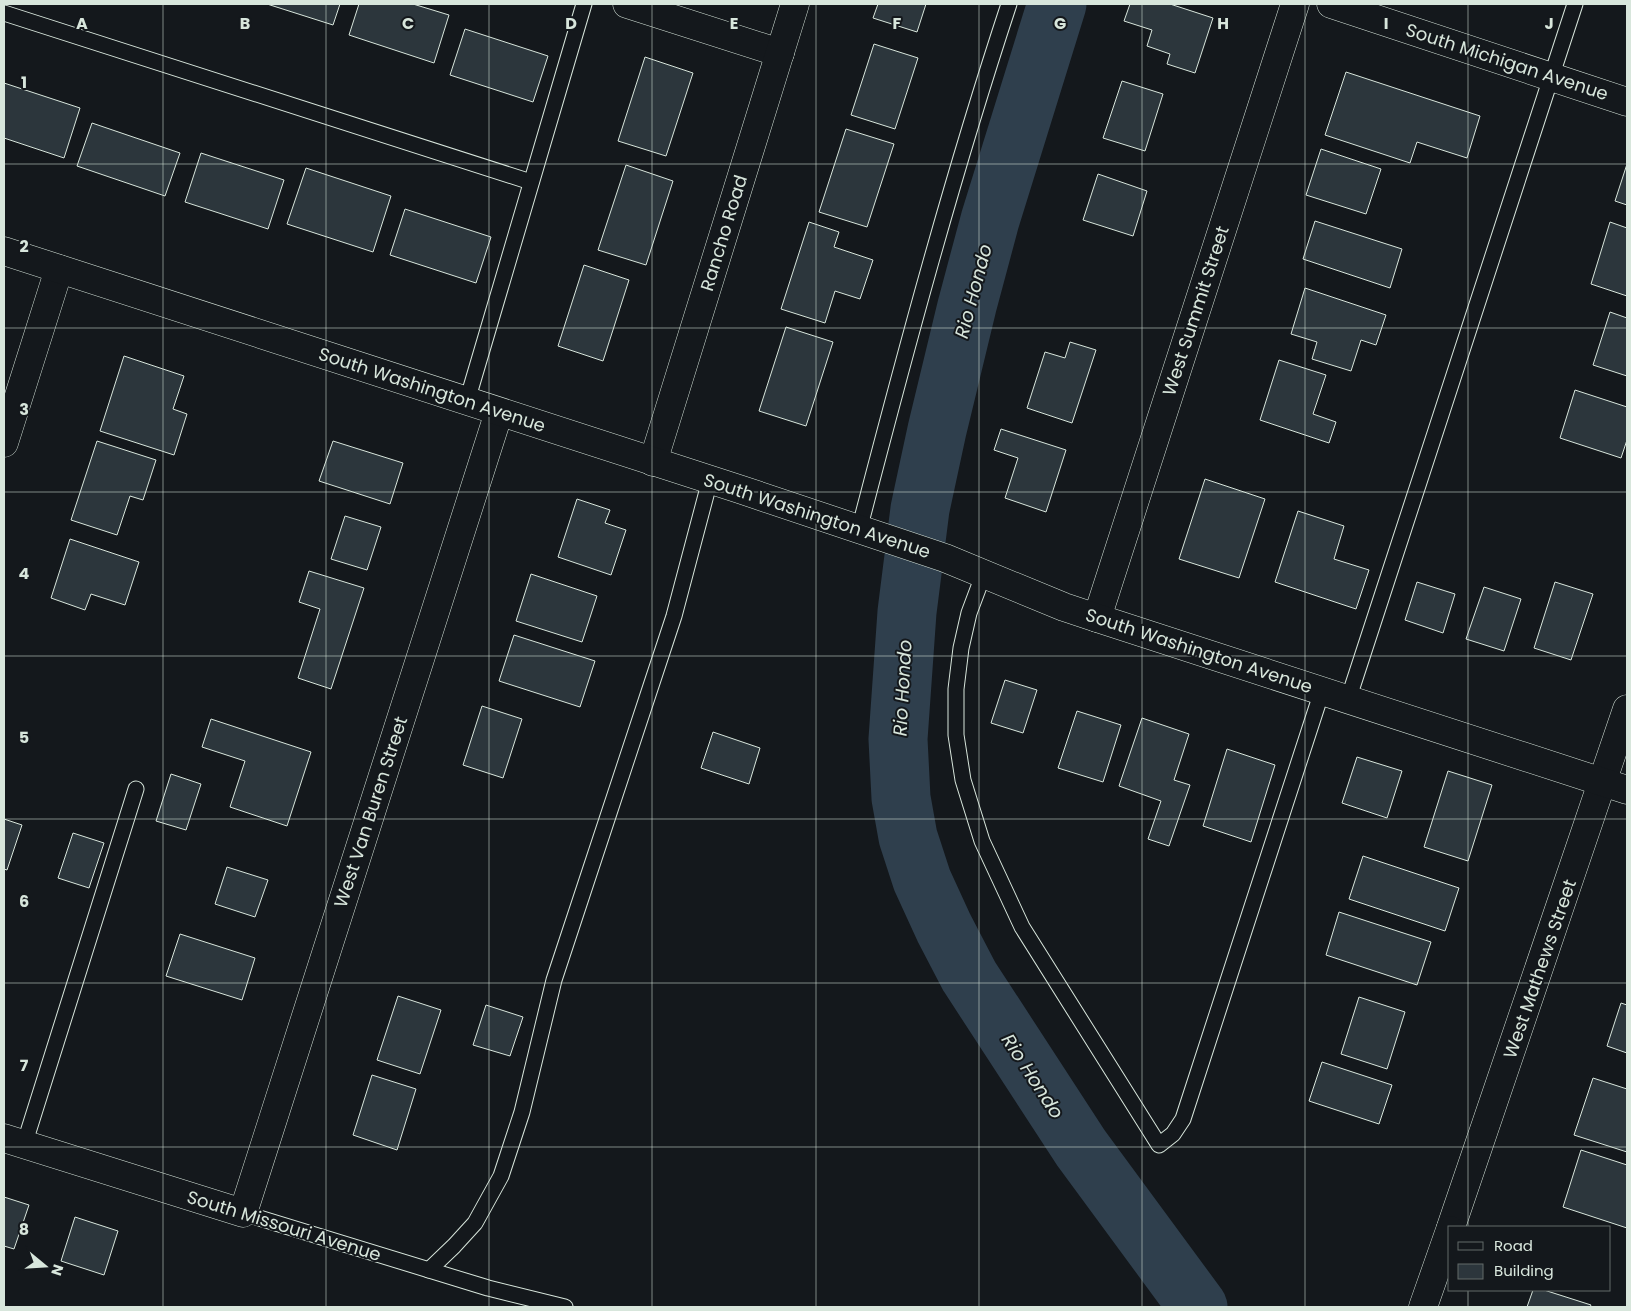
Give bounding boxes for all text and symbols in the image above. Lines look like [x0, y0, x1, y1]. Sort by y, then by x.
text: A [76, 12, 88, 35]
text: B [240, 12, 250, 35]
text: C [402, 12, 414, 35]
text: D [565, 12, 577, 35]
text: E [730, 12, 738, 35]
text: F [893, 12, 902, 35]
text: G [1054, 12, 1066, 35]
text: H [1217, 12, 1229, 35]
text: I [1384, 12, 1388, 35]
text: J [1544, 12, 1554, 35]
street label: South Michigan Avenue [1403, 17, 1612, 106]
text: 1 [21, 71, 27, 94]
street label: Rancho Road [694, 172, 753, 294]
street label: West Summit Street [1156, 223, 1235, 399]
text: 2 [19, 235, 29, 258]
water label: Rio Hondo [948, 241, 999, 341]
street label: South Washington Avenue [315, 341, 549, 438]
text: 3 [19, 398, 29, 421]
street label: South Washington Avenue [700, 467, 934, 564]
text: 4 [19, 562, 30, 585]
street label: South Washington Avenue [1082, 602, 1316, 699]
water label: Rio Hondo [886, 639, 919, 737]
street label: West Van Buren Street [328, 713, 413, 911]
text: 5 [19, 726, 29, 749]
street label: West Mathews Street [1497, 876, 1582, 1062]
text: 6 [19, 890, 29, 913]
water label: Rio Hondo [995, 1028, 1070, 1124]
text: 7 [20, 1054, 29, 1077]
street label: South Missouri Avenue [184, 1184, 384, 1267]
text: 8 [19, 1218, 29, 1241]
legend [1448, 1226, 1611, 1291]
text: Road [1494, 1235, 1533, 1256]
north arrow [20, 1241, 70, 1291]
text: Building [1494, 1260, 1554, 1281]
text: N [46, 1262, 69, 1278]

